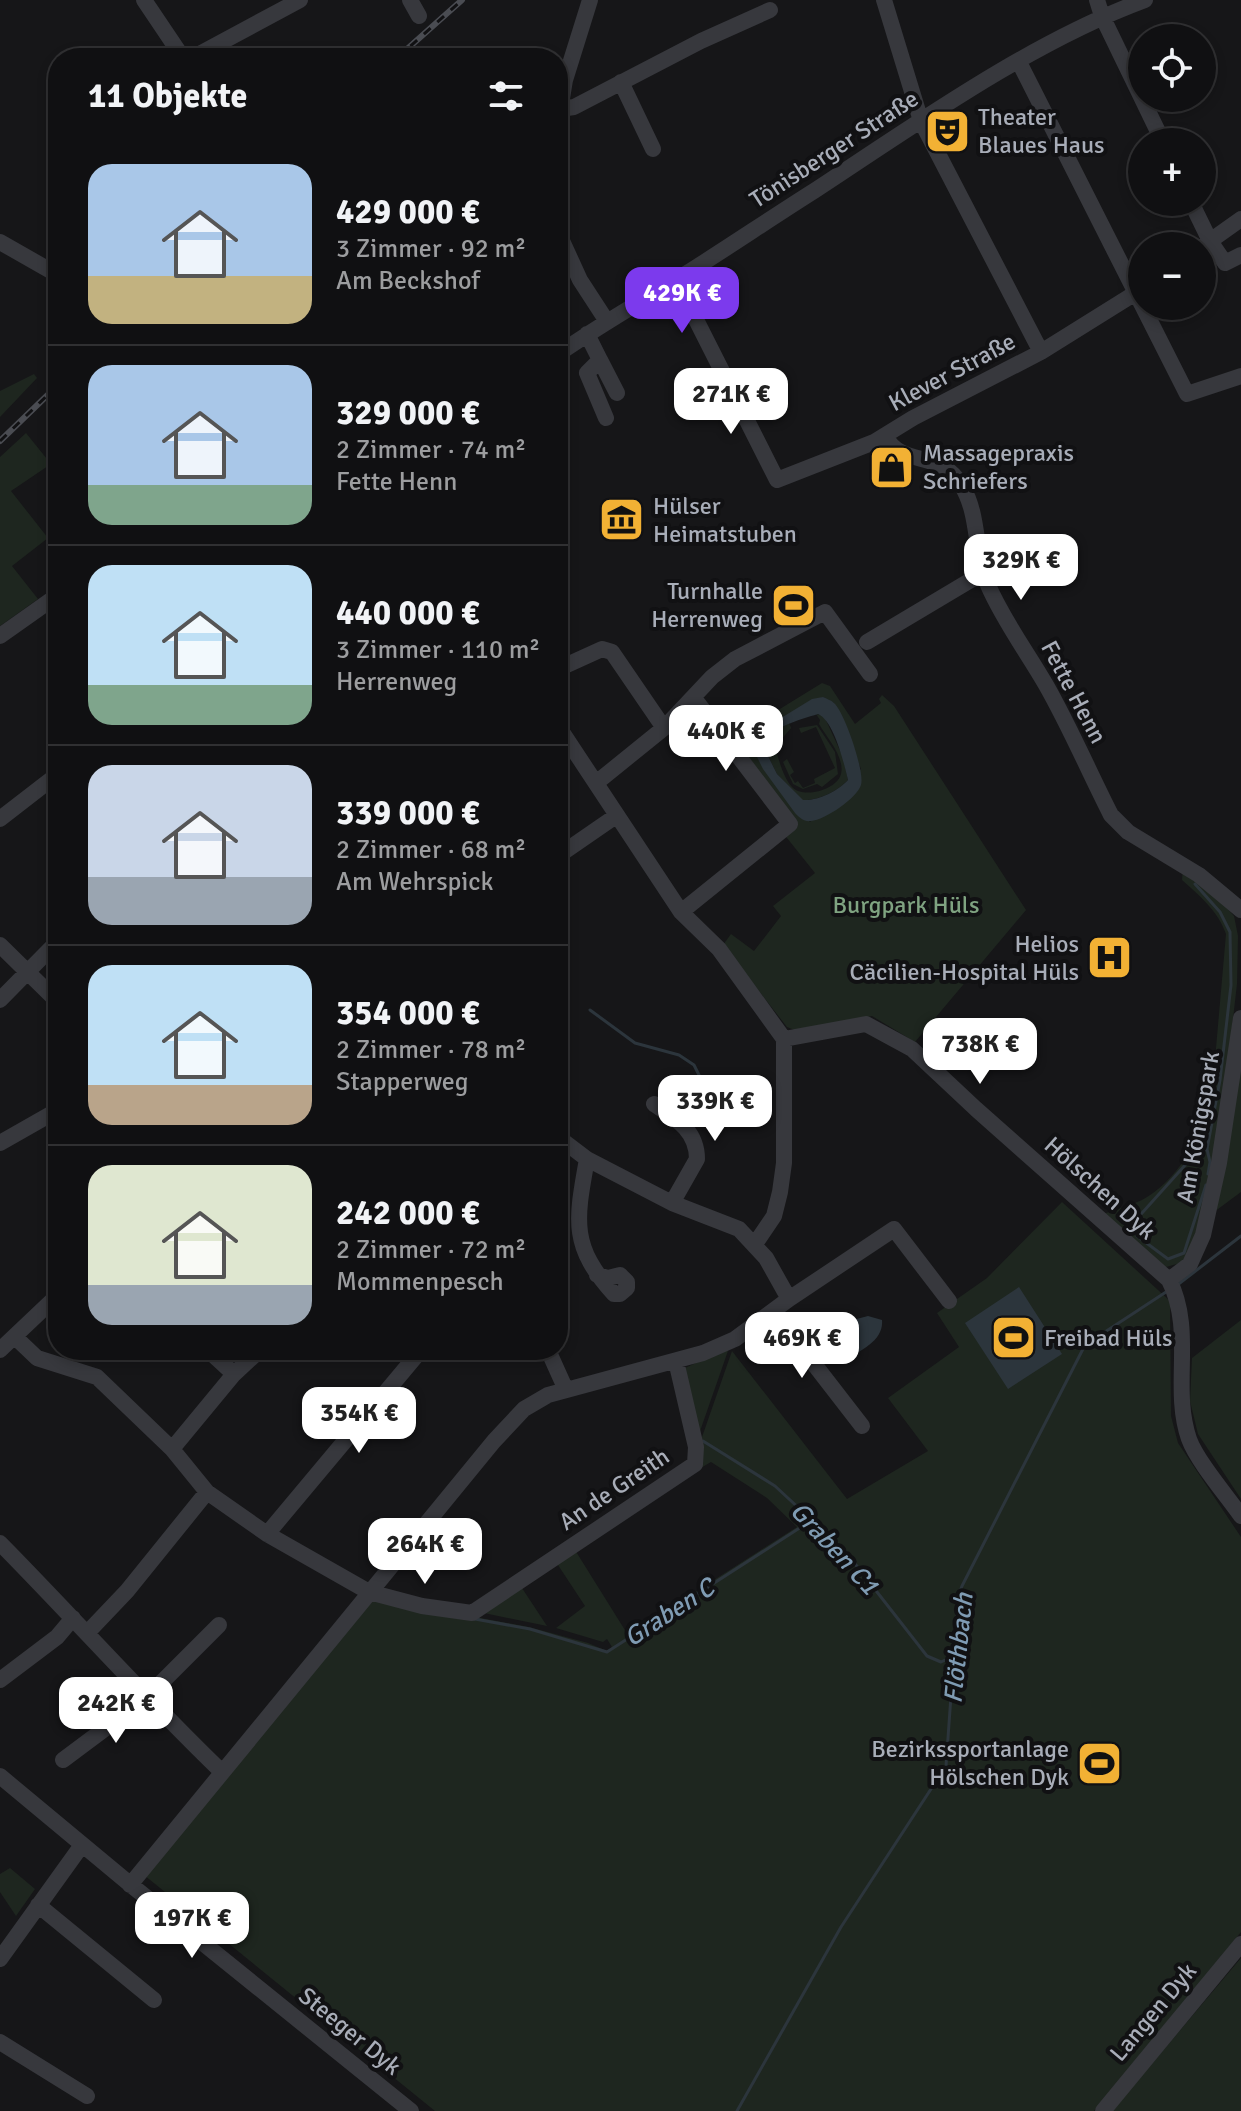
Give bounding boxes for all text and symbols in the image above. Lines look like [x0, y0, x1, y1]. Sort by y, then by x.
map controls [1128, 24, 1216, 320]
button: locate [1128, 24, 1216, 112]
icon: filters [484, 74, 528, 118]
text: 11 Objekte [88, 75, 247, 117]
street label: Tönisberger Straße [744, 83, 924, 215]
place label: Theater Blaues Haus [978, 102, 1105, 160]
theatre icon: Theater Blaues Haus [923, 107, 971, 155]
button: + [1128, 128, 1216, 216]
text: 429 000 € [336, 191, 479, 233]
icon: home [152, 196, 248, 292]
button: − [1128, 232, 1216, 320]
text: 3 Zimmer · 92 m² [336, 233, 526, 265]
text: Am Beckshof [336, 265, 480, 297]
pin: 429K € [617, 267, 747, 335]
text: 429K € [643, 277, 721, 309]
street label: Klever Straße [884, 326, 1020, 418]
pin: 271K € [666, 368, 796, 436]
text: 271K € [692, 378, 770, 410]
text: 329 000 € [336, 392, 479, 434]
icon: home [152, 397, 248, 493]
text: 2 Zimmer · 74 m² [336, 434, 526, 466]
place label: Massagepraxis Schriefers [923, 438, 1074, 496]
shop icon: Massagepraxis Schriefers [868, 443, 916, 491]
text: Fette Henn [336, 466, 457, 498]
place label: Hülser Heimatstuben [653, 491, 797, 549]
museum icon: Hülser Heimatstuben [598, 496, 646, 544]
pin: 329K € [956, 534, 1086, 602]
text: 329K € [982, 544, 1060, 576]
place label: Turnhalle Herrenweg [651, 576, 763, 634]
sports icon: Turnhalle Herrenweg [770, 581, 818, 629]
text: 440 000 € [336, 592, 479, 634]
icon: home [152, 597, 248, 693]
text: 3 Zimmer · 110 m² [336, 634, 540, 666]
street label: Fette Henn [1034, 635, 1114, 749]
text: Herrenweg [336, 666, 457, 698]
pin: 440K € [661, 705, 791, 773]
text: 440K € [687, 715, 765, 747]
text: 339 000 € [336, 792, 479, 834]
icon: home [152, 797, 248, 893]
text: 2 Zimmer · 68 m² [336, 834, 526, 866]
text: Am Wehrspick [336, 866, 494, 898]
park label: Burgpark Hüls [833, 890, 979, 920]
place label: Helios Cäcilien-Hospital Hüls [850, 929, 1079, 987]
hospital icon: Helios Cäcilien-Hospital Hüls [1086, 934, 1134, 982]
text: 354 000 € [336, 992, 479, 1034]
icon: home [152, 997, 248, 1093]
pin: 738K € [915, 1018, 1045, 1086]
text: 738K € [941, 1028, 1019, 1060]
text: 2 Zimmer · 78 m² [336, 1034, 526, 1066]
street label: Am Königspark [1170, 1049, 1226, 1205]
text: Stapperweg [336, 1066, 469, 1098]
pin: 339K € [650, 1075, 780, 1143]
text: 339K € [676, 1085, 754, 1117]
street label: Hölschen Dyk [1038, 1130, 1162, 1246]
text: 242 000 € [336, 1192, 479, 1234]
icon: home [152, 1197, 248, 1293]
text: 2 Zimmer · 72 m² [336, 1234, 526, 1266]
text: Mommenpesch [336, 1266, 504, 1298]
pin: 469K € [737, 1312, 867, 1380]
sports icon: Freibad Hüls [989, 1314, 1037, 1362]
text: 469K € [763, 1322, 841, 1354]
place label: Freibad Hüls [1044, 1323, 1172, 1353]
pin: 354K € [294, 1387, 424, 1455]
text: 354K € [320, 1397, 398, 1429]
street label: An de Greith [553, 1441, 675, 1537]
water label: Graben C1 [783, 1495, 885, 1602]
pin: 264K € [360, 1518, 490, 1586]
text: 264K € [386, 1528, 464, 1560]
water label: Graben C [618, 1570, 724, 1654]
water label: Flöthbach [937, 1591, 981, 1705]
pin: 242K € [51, 1677, 181, 1745]
text: 242K € [77, 1687, 155, 1719]
place label: Bezirkssportanlage Hölschen Dyk [871, 1734, 1069, 1792]
sports icon: Bezirkssportanlage Hölschen Dyk [1076, 1739, 1124, 1787]
pin: 197K € [127, 1892, 257, 1960]
text: 197K € [153, 1902, 231, 1934]
street label: Langen Dyk [1103, 1957, 1203, 2067]
street label: Steeger Dyk [293, 1981, 407, 2081]

